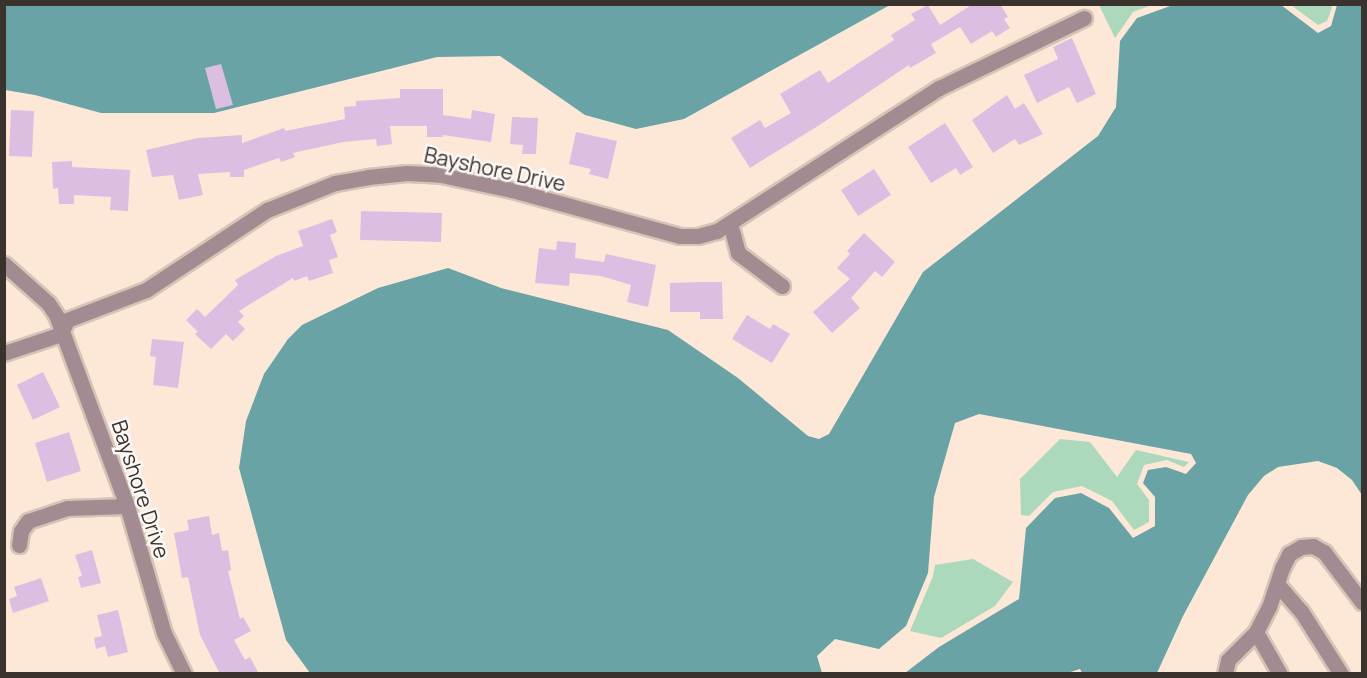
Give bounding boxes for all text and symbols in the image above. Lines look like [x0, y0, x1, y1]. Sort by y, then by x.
street label: Bayshore Drive [422, 142, 568, 196]
street label: Bayshore Drive [107, 417, 175, 561]

